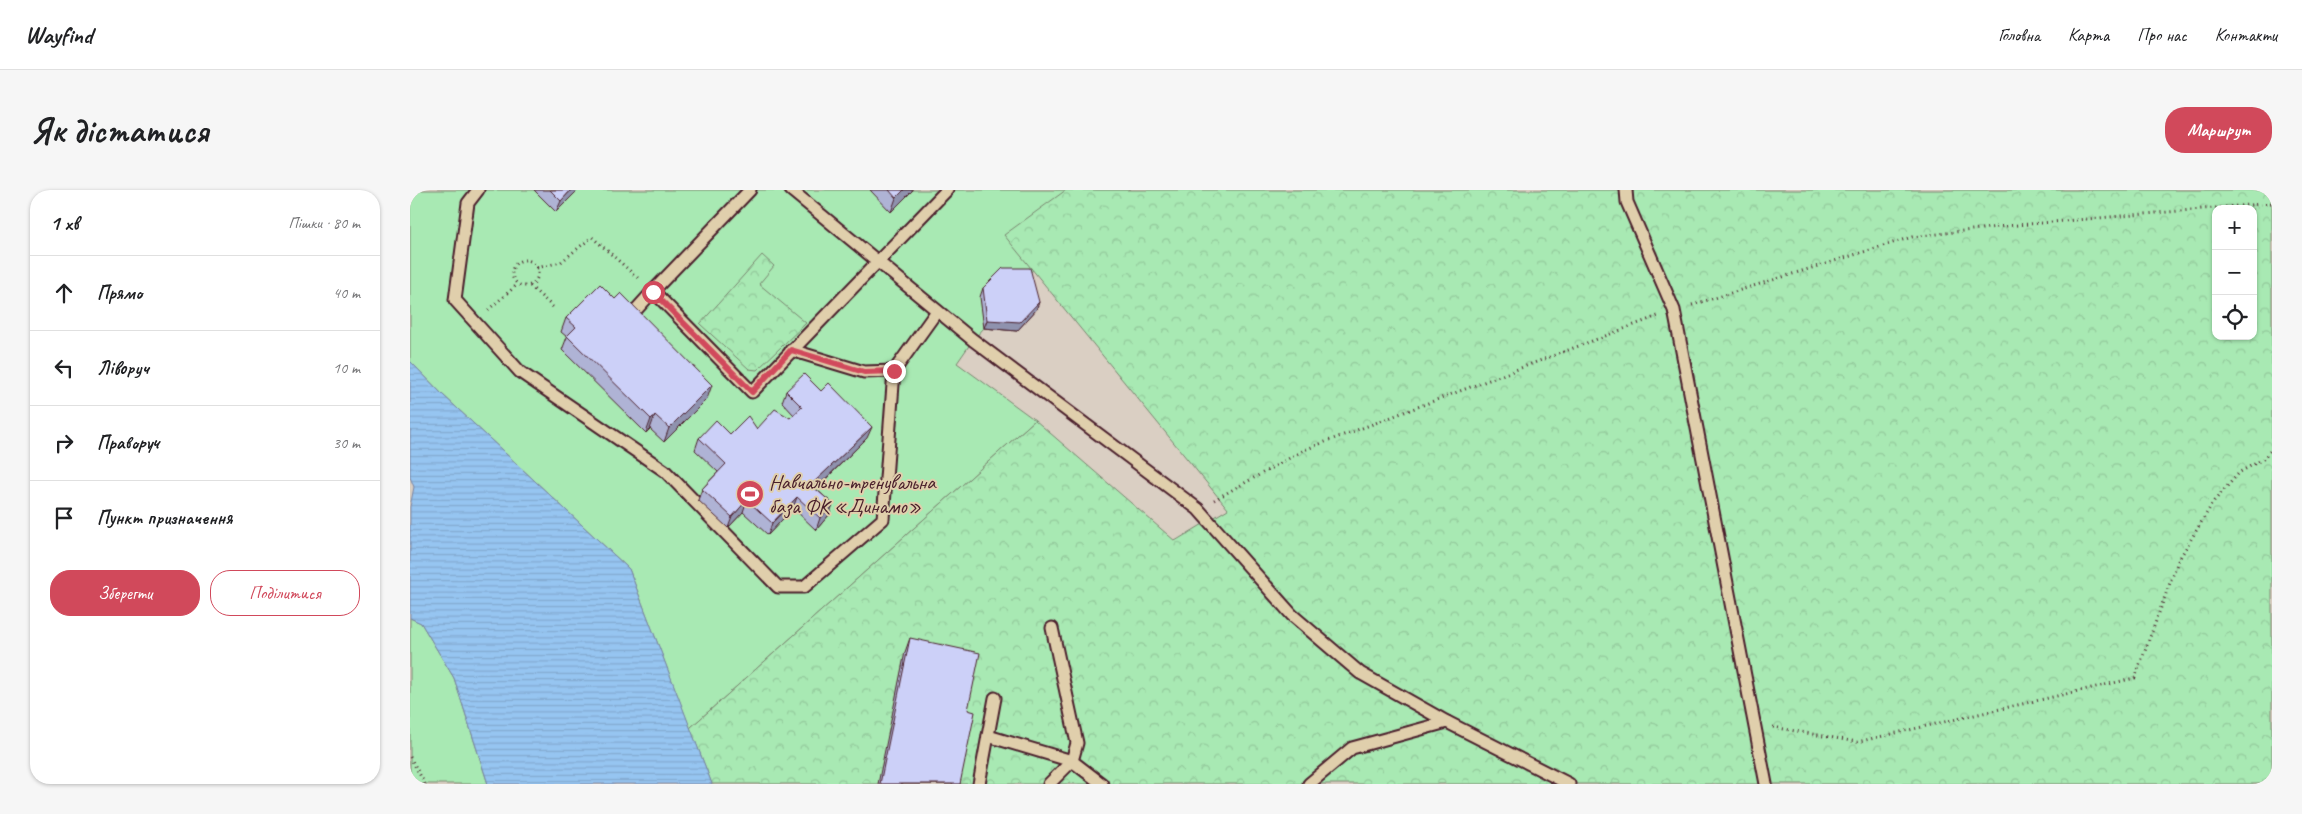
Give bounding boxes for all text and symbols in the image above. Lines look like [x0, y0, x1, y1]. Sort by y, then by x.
text: Wayfind [25, 20, 92, 50]
text: Головна [1998, 24, 2040, 46]
text: Карта [2068, 24, 2109, 46]
text: Про нас [2137, 24, 2187, 46]
text: Контакти [2215, 24, 2277, 46]
button: Маршрут [2165, 107, 2272, 153]
text: Як дістатися [30, 108, 208, 153]
map controls [2212, 205, 2257, 340]
button: + [2212, 205, 2257, 250]
text: 1 хв [50, 210, 79, 236]
text: Пішки · 80 m [288, 213, 360, 233]
button: − [2212, 250, 2257, 295]
icon: ahead [50, 279, 78, 307]
text: Прямо [97, 281, 142, 305]
route start [642, 281, 665, 304]
text: 40 m [333, 283, 360, 303]
button: locate [2212, 295, 2257, 340]
icon: left [50, 354, 78, 382]
text: Ліворуч [97, 356, 149, 380]
text: 10 m [333, 358, 360, 378]
route end [883, 360, 906, 383]
icon: right [50, 429, 78, 457]
text: Праворуч [97, 431, 159, 455]
text: 30 m [333, 433, 360, 453]
place label: Навчально-тренувальна база ФК «Динамо» [769, 469, 937, 519]
sports icon: Навчально-тренувальна база ФК «Динамо» [735, 479, 765, 509]
icon: arrive [50, 504, 78, 532]
text: Пункт призначення [97, 506, 232, 530]
button: Зберегти [50, 570, 200, 616]
button: Поділитися [210, 570, 360, 616]

